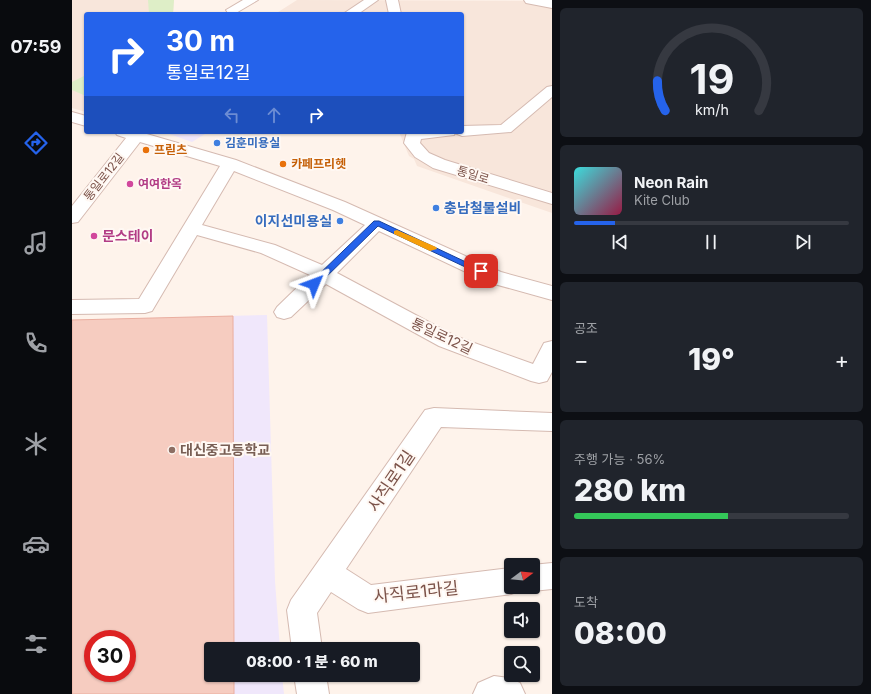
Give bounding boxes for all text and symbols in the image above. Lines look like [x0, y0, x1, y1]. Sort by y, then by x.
text: 30 m [166, 24, 235, 58]
icon: right [100, 28, 152, 80]
text: 07:59 [11, 36, 61, 57]
text: 19 [689, 53, 734, 103]
text: 통일로12길 [166, 62, 251, 83]
text: km/h [695, 100, 728, 117]
icon: left [221, 104, 243, 126]
icon: ahead [263, 104, 285, 126]
icon: right [305, 104, 327, 126]
icon: directions [22, 129, 50, 157]
place label: 김훈미용실 [225, 135, 280, 150]
marker: 김훈미용실 [212, 138, 222, 148]
place label: 프릳츠 [154, 142, 187, 157]
marker: 프릳츠 [141, 145, 151, 155]
street label: 통일로12길 [80, 150, 127, 204]
place label: 카페프리헷 [291, 156, 346, 171]
marker: 카페프리헷 [278, 159, 288, 169]
street label: 통일로 [455, 163, 491, 187]
text: Neon Rain [634, 173, 708, 192]
place label: 여여한옥 [138, 176, 182, 191]
marker: 여여한옥 [125, 179, 135, 189]
text: Kite Club [634, 192, 690, 208]
place label: 충남철물설비 [444, 199, 521, 216]
marker: 충남철물설비 [431, 203, 441, 213]
place label: 이지선미용실 [255, 212, 332, 229]
marker: 이지선미용실 [335, 216, 345, 226]
place label: 문스테이 [102, 227, 154, 244]
icon: music [22, 229, 50, 257]
marker: 문스테이 [89, 231, 99, 241]
icon: previous [609, 231, 631, 253]
icon: pause [700, 231, 722, 253]
icon: next [792, 231, 814, 253]
pin [464, 254, 498, 288]
icon: arrive [470, 260, 492, 282]
position arrow [293, 263, 335, 305]
street label: 통일로12길 [409, 314, 476, 357]
text: 공조 [574, 320, 598, 336]
icon: phone [22, 329, 50, 357]
text: 19° [688, 341, 735, 377]
text: − [574, 347, 589, 373]
text: + [834, 347, 849, 373]
icon: climate [22, 430, 50, 458]
place label: 대신중고등학교 [180, 441, 270, 458]
marker: 대신중고등학교 [167, 445, 177, 455]
street label: 사직로1길 [363, 447, 419, 515]
text: 주행 가능 · 56% [574, 451, 665, 467]
text: 280 km [574, 472, 686, 508]
icon: car [22, 530, 50, 558]
north arrow [504, 558, 540, 594]
map controls [504, 558, 540, 682]
street label: 사직로1라길 [373, 578, 459, 606]
text: 도착 [574, 594, 598, 610]
button: sound [504, 602, 540, 638]
text: 08:00 [574, 615, 667, 651]
icon: filters [22, 630, 50, 658]
speed limit sign: 30 [84, 630, 136, 682]
button: search [504, 646, 540, 682]
text: 08:00 · 1 분 · 60 m [246, 652, 378, 671]

